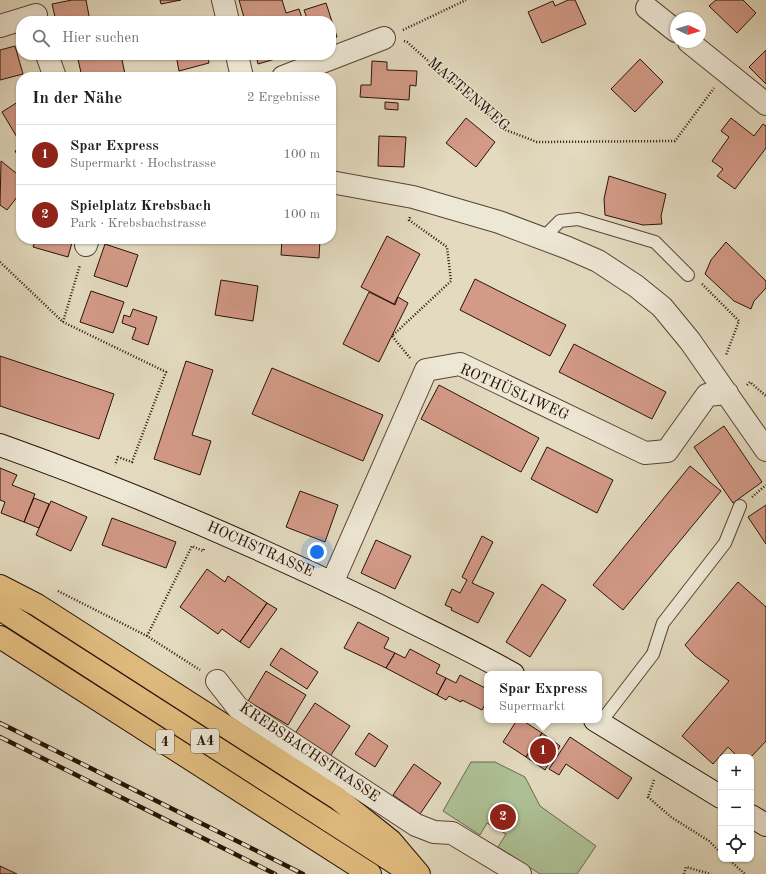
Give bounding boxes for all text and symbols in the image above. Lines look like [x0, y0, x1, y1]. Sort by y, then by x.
north arrow [670, 12, 706, 48]
search box [16, 16, 336, 60]
icon: search [30, 27, 52, 49]
text: Hier suchen [62, 31, 139, 46]
street label: MATTENWEG [424, 55, 512, 135]
text: In der Nähe [32, 90, 122, 107]
text: 2 Ergebnisse [247, 91, 320, 104]
text: Spar Express [70, 139, 159, 154]
text: 1 [41, 148, 49, 161]
text: 100 m [283, 148, 320, 161]
text: Supermarkt · Hochstrasse [70, 157, 216, 170]
text: Spielplatz Krebsbach [70, 199, 211, 214]
text: 2 [41, 208, 49, 221]
text: 100 m [283, 208, 320, 221]
text: Park · Krebsbachstrasse [70, 217, 206, 230]
street label: ROTHÜSLIWEG [457, 359, 572, 424]
street label: HOCHSTRASSE [204, 520, 316, 580]
your location [307, 542, 327, 562]
popup [484, 671, 602, 723]
text: Spar Express [499, 682, 587, 697]
street label: KREBSBACHSTRASSE [236, 700, 382, 806]
text: Supermarkt [499, 700, 565, 713]
road number: A4 [191, 729, 219, 753]
road number: 4 [156, 730, 174, 754]
pin: 1 [530, 736, 556, 766]
map controls [718, 754, 754, 862]
button: + [718, 754, 754, 790]
button: − [718, 790, 754, 826]
pin: 2 [490, 802, 516, 832]
button: locate [718, 826, 754, 862]

